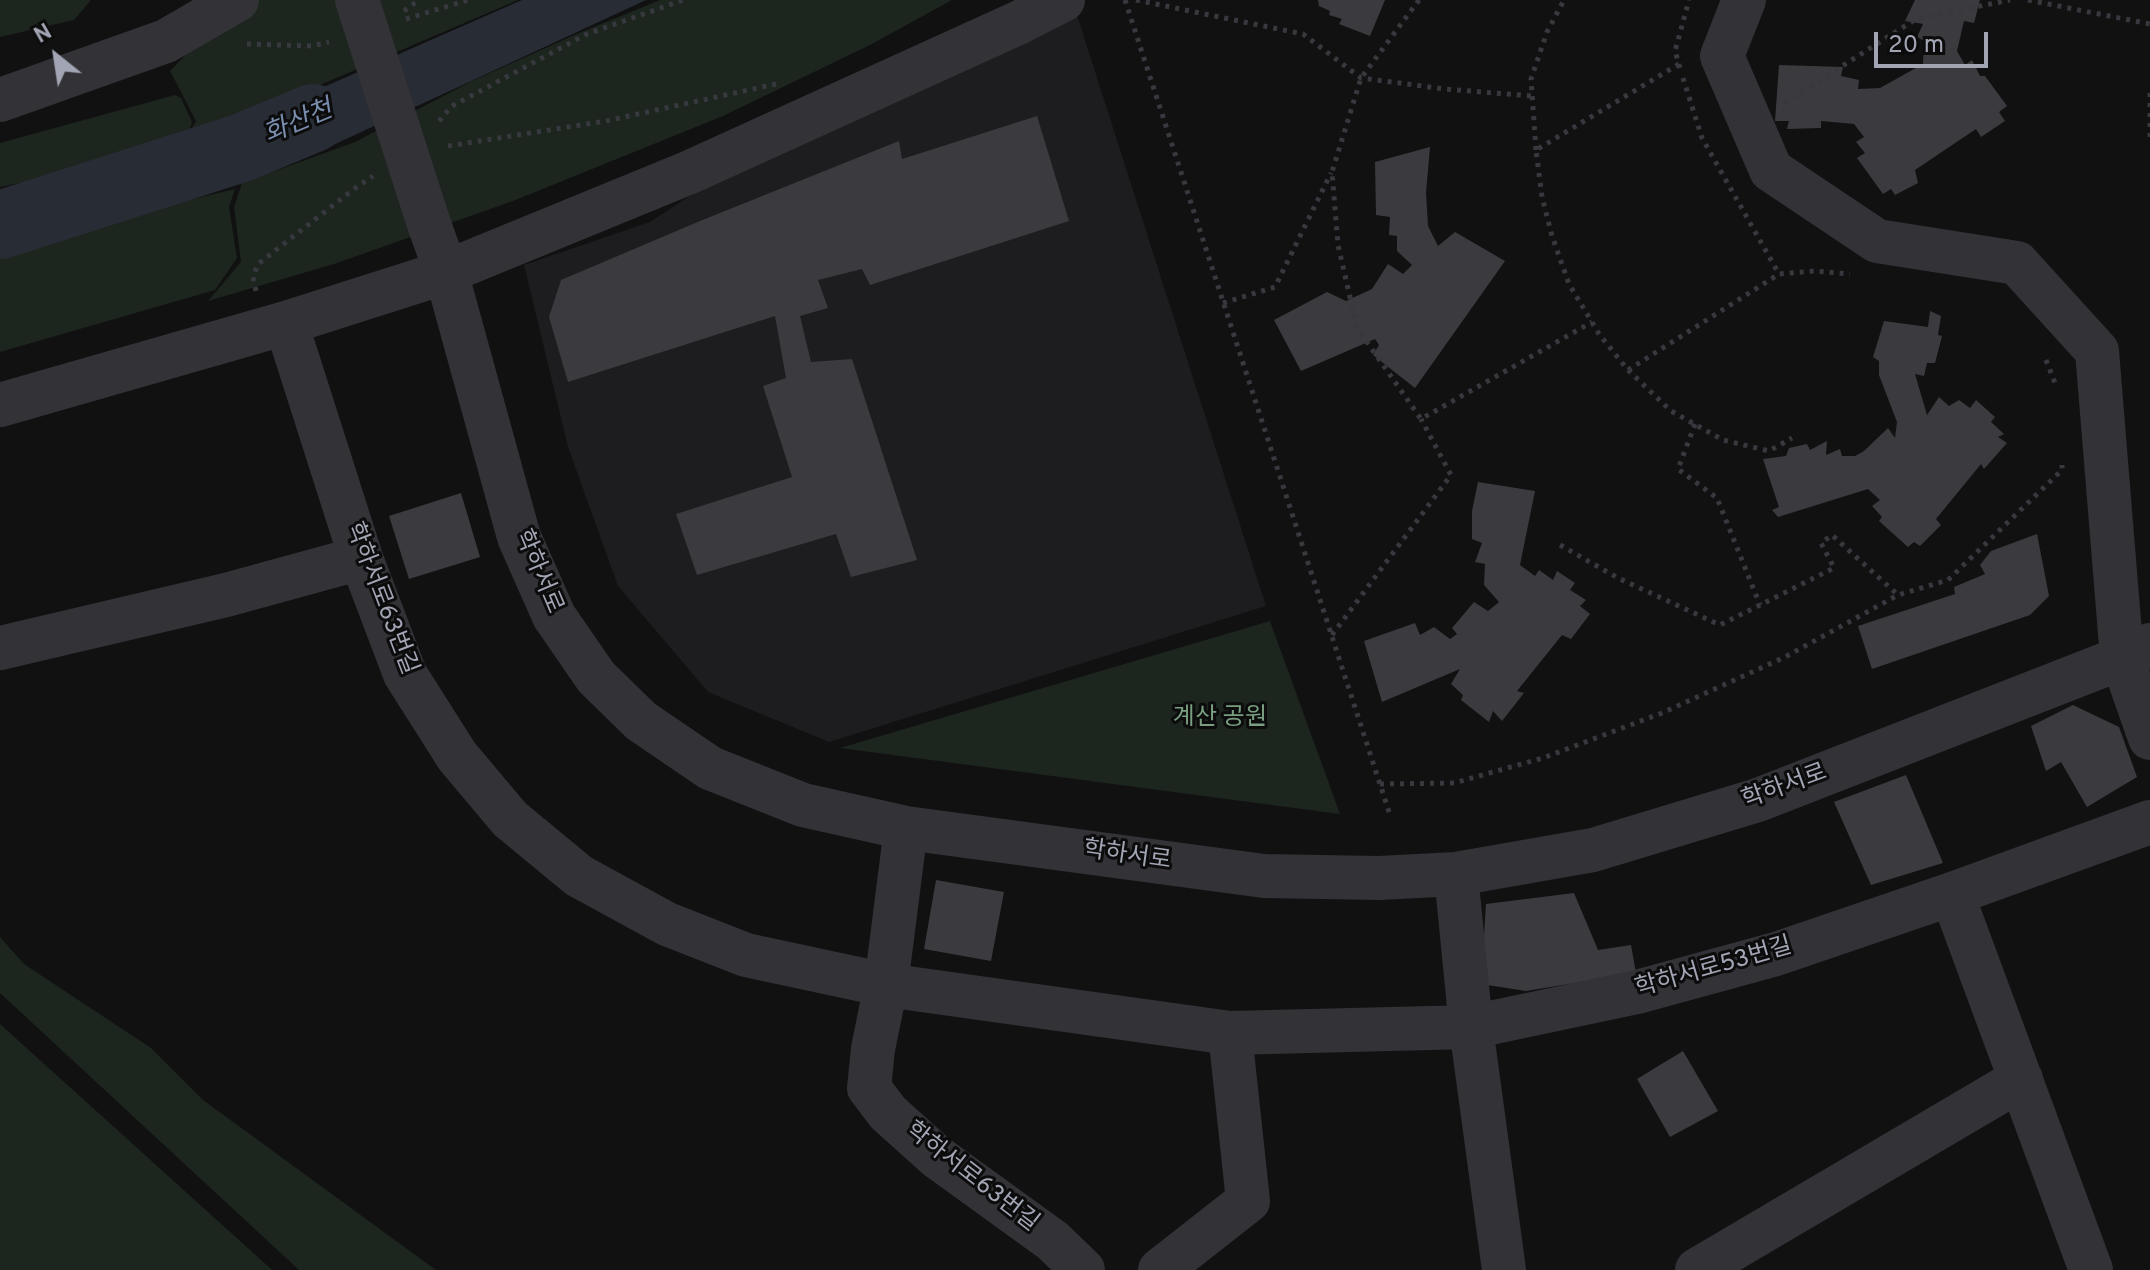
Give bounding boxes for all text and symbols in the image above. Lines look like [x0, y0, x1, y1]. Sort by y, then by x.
north arrow [16, 16, 96, 96]
scale bar [1878, 16, 1992, 66]
text: N [30, 19, 57, 50]
text: 20 m [1888, 31, 1944, 61]
water label: 화산천 [260, 96, 338, 152]
street label: 학하서로63번길 [338, 519, 422, 679]
street label: 학하서로 [506, 526, 568, 618]
park label: 계산 공원 [1173, 705, 1267, 733]
street label: 학하서로 [1739, 759, 1831, 817]
street label: 학하서로 [1081, 837, 1173, 877]
street label: 학하서로53번길 [1632, 933, 1796, 1005]
street label: 학하서로63번길 [899, 1117, 1043, 1239]

